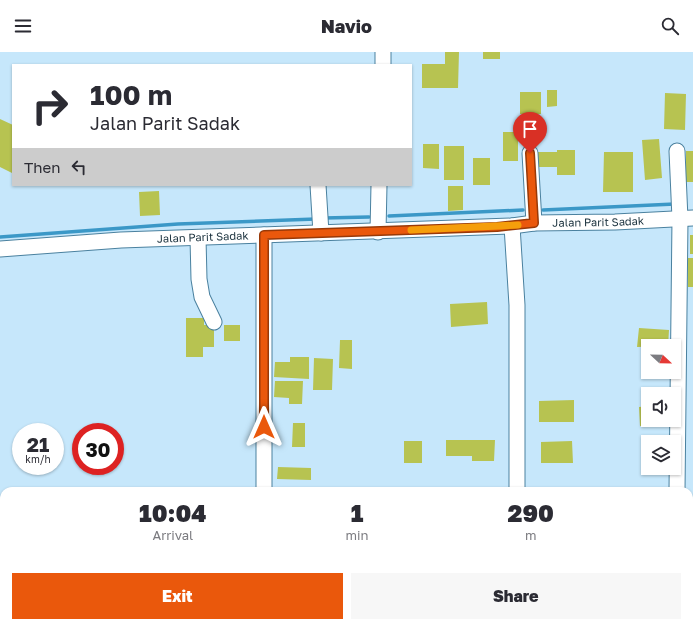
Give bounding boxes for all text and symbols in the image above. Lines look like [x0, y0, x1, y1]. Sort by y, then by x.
icon: menu [12, 15, 34, 37]
text: Navio [321, 15, 372, 37]
icon: search [659, 15, 681, 37]
text: 100 m [90, 78, 172, 111]
icon: right [24, 80, 76, 132]
text: Jalan Parit Sadak [90, 112, 240, 134]
pin [513, 112, 547, 153]
icon: arrive [519, 118, 541, 140]
icon: left [68, 156, 90, 178]
text: Then [24, 158, 60, 176]
street label: Jalan Parit Sadak [552, 214, 644, 229]
street label: Jalan Parit Sadak [156, 228, 249, 245]
north arrow [641, 339, 681, 379]
map controls [641, 339, 681, 475]
button: sound [641, 387, 681, 427]
position arrow [243, 406, 285, 448]
speed limit sign: 30 [72, 423, 124, 475]
text: 21 [27, 432, 49, 456]
button: layers [641, 435, 681, 475]
text: km/h [25, 453, 51, 465]
text: 10:04 [139, 498, 207, 527]
text: 1 [351, 498, 363, 527]
text: 290 [508, 498, 554, 527]
text: Arrival [152, 527, 193, 543]
text: min [346, 527, 369, 543]
text: m [525, 527, 537, 543]
button: Exit [12, 573, 343, 619]
button: Share [351, 573, 681, 619]

